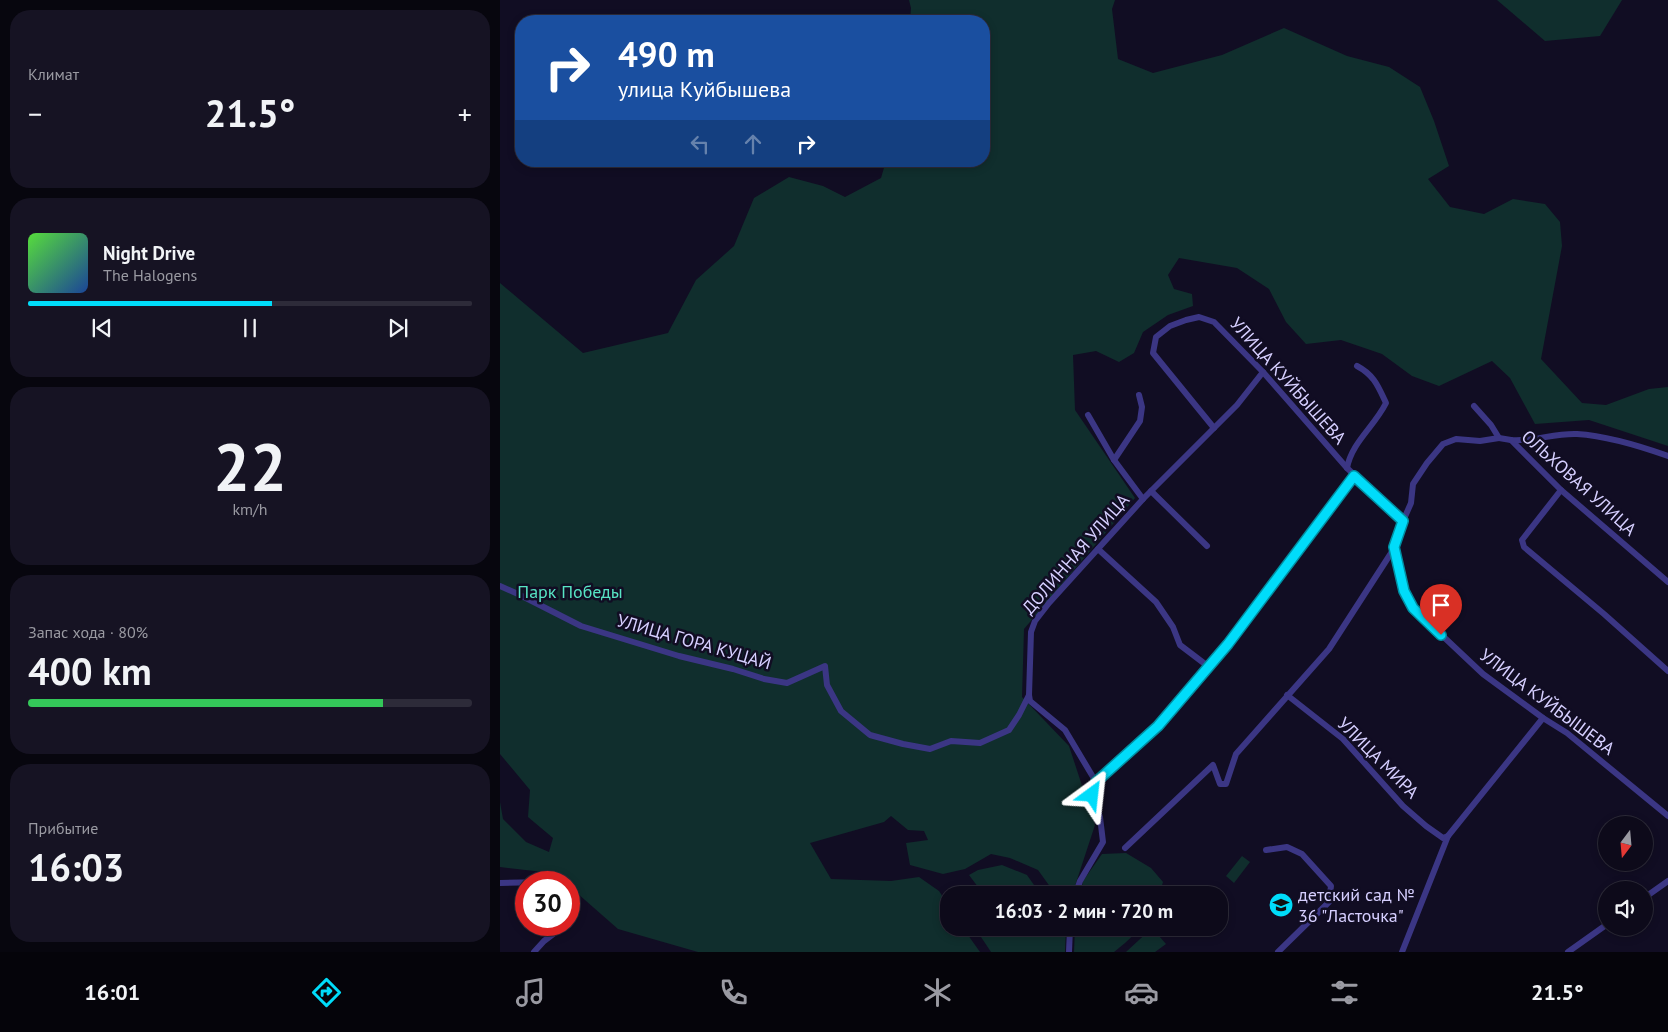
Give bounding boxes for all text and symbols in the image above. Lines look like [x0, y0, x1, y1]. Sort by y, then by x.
text: 490 m [618, 31, 715, 77]
icon: right [535, 35, 600, 100]
text: Климат [28, 64, 79, 84]
text: улица Куйбышева [618, 75, 791, 103]
text: 21.5° [205, 88, 295, 137]
text: − [28, 95, 42, 132]
text: + [458, 95, 472, 132]
icon: left [686, 130, 714, 158]
icon: ahead [739, 130, 767, 158]
icon: right [792, 130, 820, 158]
text: Night Drive [103, 241, 195, 265]
text: The Halogens [103, 265, 197, 285]
street label: УЛИЦА КУЙБЫШЕВА [1225, 312, 1352, 449]
icon: previous [88, 314, 116, 342]
icon: pause [236, 314, 264, 342]
icon: next [384, 314, 412, 342]
text: 22 [213, 424, 287, 508]
street label: ОЛЬХОВАЯ УЛИЦА [1517, 425, 1642, 541]
street label: ДОЛИННАЯ УЛИЦА [1017, 488, 1135, 619]
text: km/h [232, 499, 268, 519]
park label: Парк Победы [517, 580, 623, 603]
pin [1420, 584, 1462, 635]
icon: arrive [1427, 591, 1455, 619]
street label: УЛИЦА ГОРА КУЦАЙ [614, 609, 774, 675]
text: Запас хода · 80% [28, 622, 148, 642]
street label: УЛИЦА КУЙБЫШЕВА [1475, 643, 1620, 760]
text: 400 km [28, 646, 152, 695]
street label: УЛИЦА МИРА [1333, 712, 1424, 804]
position arrow [1065, 768, 1117, 820]
north arrow [1598, 816, 1652, 871]
map controls [1598, 816, 1653, 936]
text: Прибытие [28, 818, 98, 838]
text: 16:03 [28, 842, 124, 891]
speed limit sign: 30 [515, 871, 580, 936]
button: sound [1598, 881, 1653, 936]
place label: детский сад № 36 "Ласточка" [1298, 883, 1415, 927]
school or university icon: детский сад № 36 "Ласточка" [1268, 892, 1294, 918]
text: 16:03 · 2 мин · 720 m [995, 899, 1173, 923]
icon: directions [309, 975, 344, 1010]
icon: music [513, 975, 548, 1010]
icon: phone [716, 975, 751, 1010]
icon: climate [920, 975, 955, 1010]
icon: car [1124, 975, 1159, 1010]
icon: filters [1327, 975, 1362, 1010]
text: 16:01 [84, 978, 140, 1006]
text: 21.5° [1531, 978, 1584, 1006]

